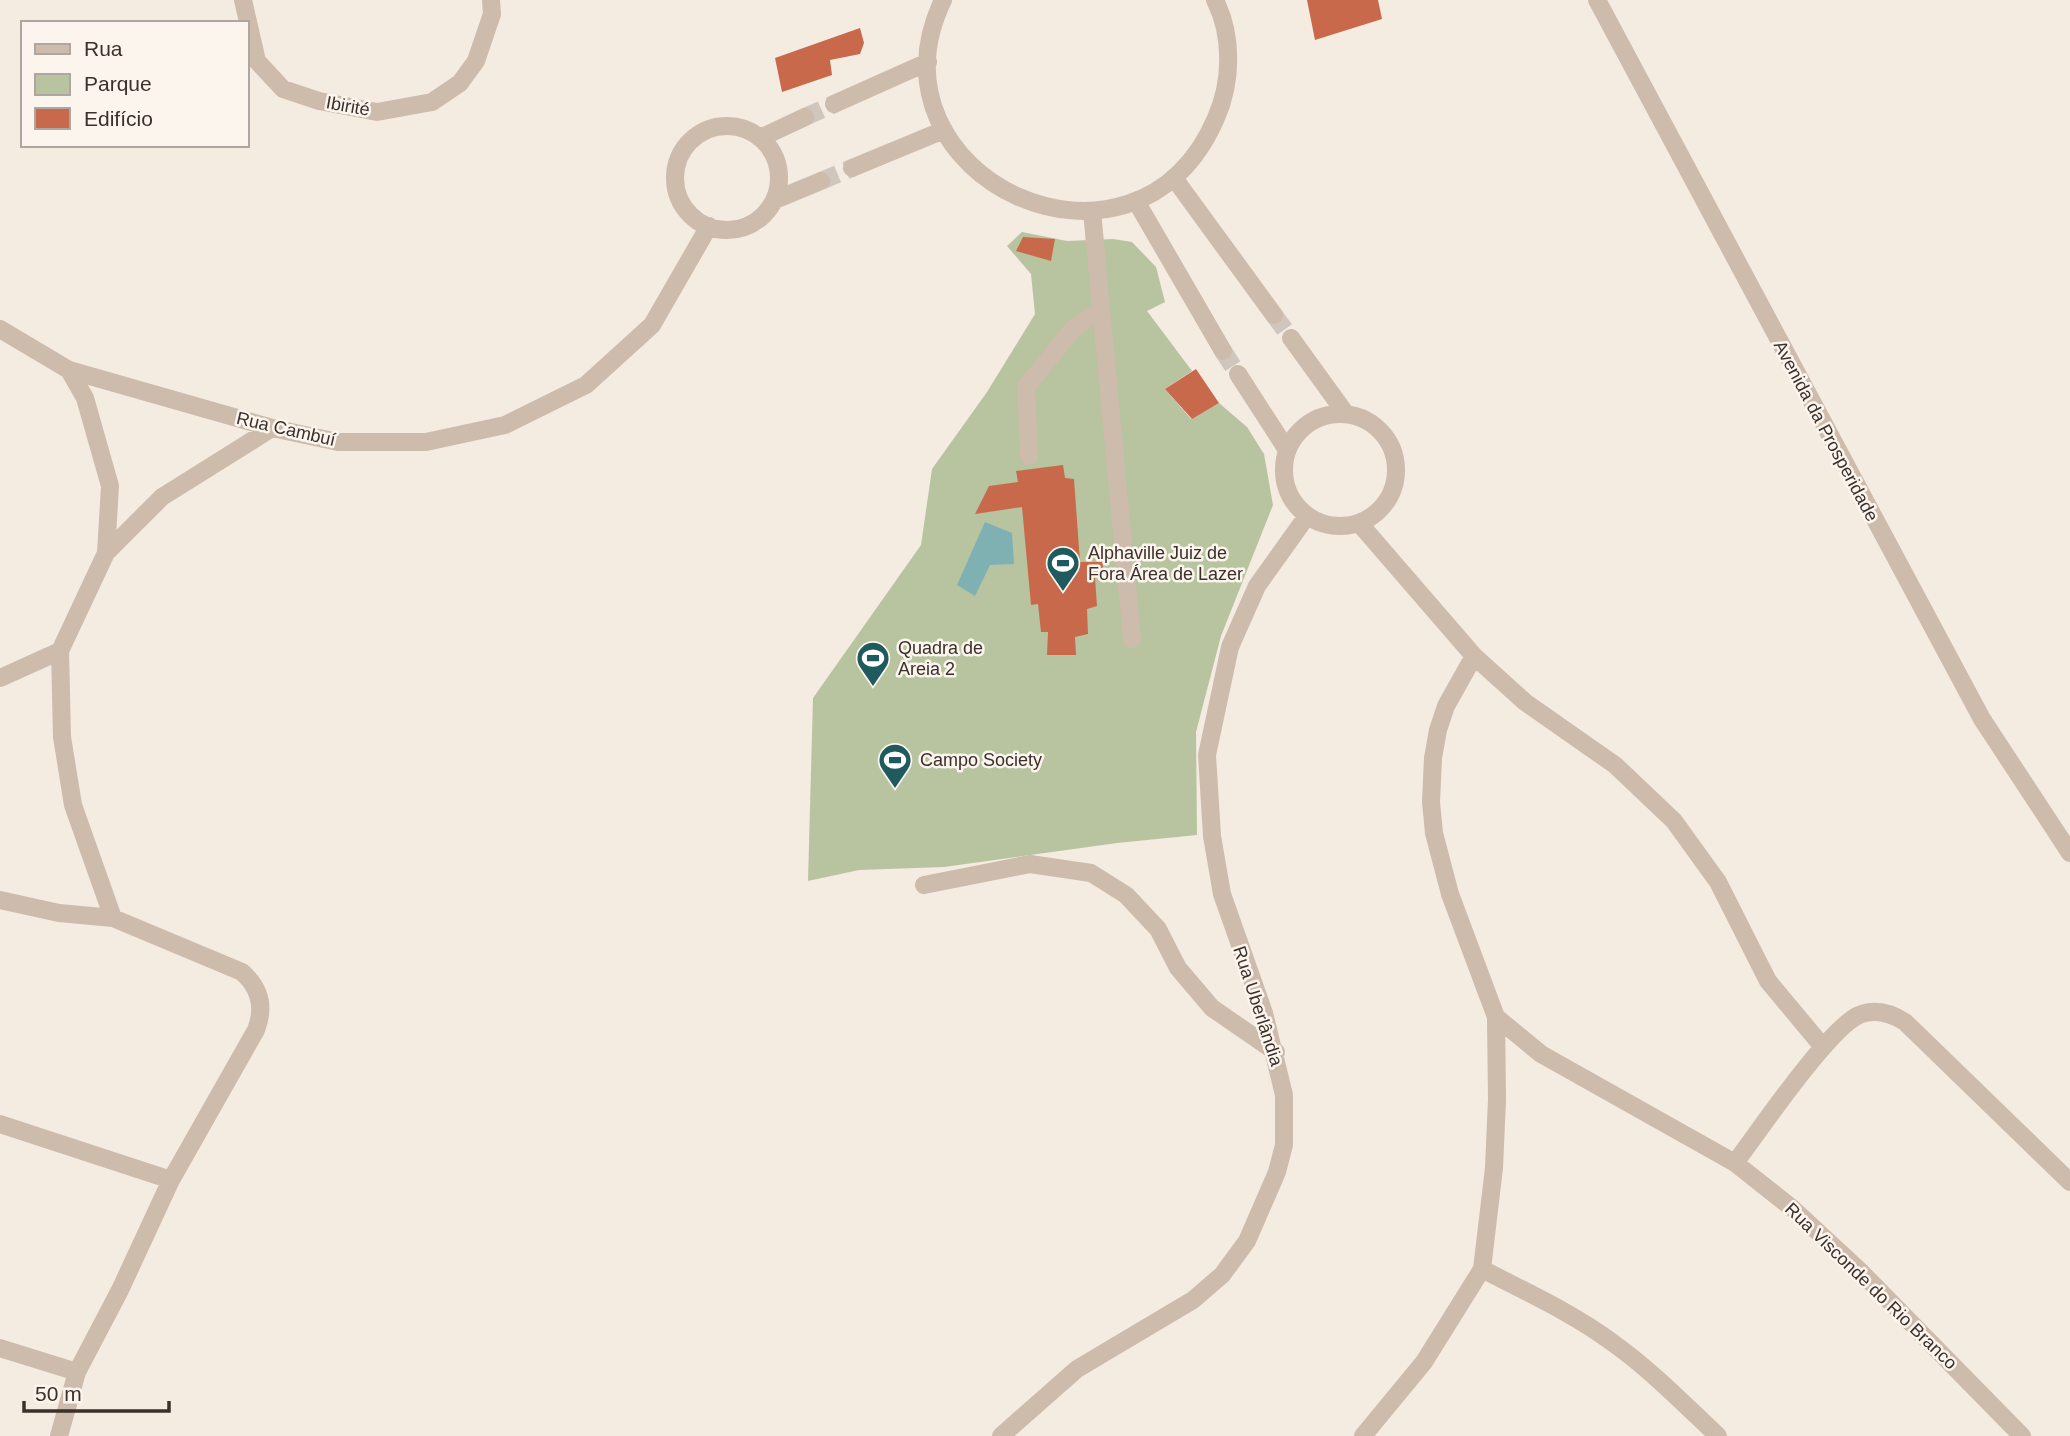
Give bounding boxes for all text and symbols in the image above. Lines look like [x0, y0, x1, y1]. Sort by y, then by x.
legend [21, 21, 248, 147]
text: Rua [84, 37, 123, 60]
text: Parque [84, 72, 152, 95]
street label: Ibirité [325, 92, 371, 120]
text: Edifício [84, 107, 153, 130]
street label: Avenida da Prosperidade [1770, 337, 1882, 525]
street label: Rua Cambuí [235, 408, 337, 450]
place label: Alphaville Juiz de Fora Área de Lazer [1088, 543, 1243, 584]
sports icon: Alphaville Juiz de Fora Área de Lazer [1044, 544, 1082, 593]
place label: Quadra de Areia 2 [898, 638, 983, 679]
sports icon: Quadra de Areia 2 [854, 639, 892, 688]
sports icon: Campo Society [876, 741, 914, 790]
place label: Campo Society [920, 750, 1042, 770]
street label: Rua Uberlândia [1229, 943, 1287, 1070]
street label: Rua Visconde do Rio Branco [1781, 1199, 1961, 1373]
scale bar [24, 1370, 170, 1414]
text: 50 m [35, 1382, 82, 1405]

